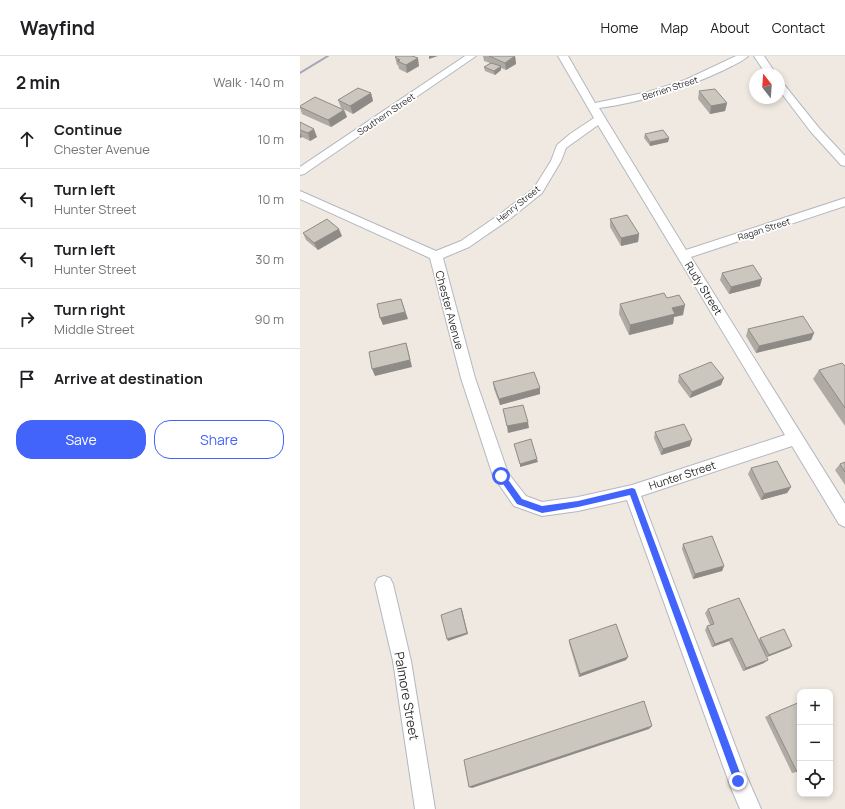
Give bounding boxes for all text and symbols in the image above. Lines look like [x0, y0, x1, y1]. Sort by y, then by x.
text: Wayfind [20, 15, 95, 41]
text: Home [601, 18, 638, 37]
text: Map [660, 18, 688, 37]
text: About [710, 18, 750, 37]
text: Contact [772, 18, 825, 37]
north arrow [749, 68, 785, 104]
text: 2 min [16, 71, 60, 94]
text: Walk · 140 m [213, 73, 284, 91]
street label: Berrien Street [640, 73, 700, 103]
street label: Southern Street [354, 90, 418, 138]
text: Continue [54, 119, 122, 140]
icon: ahead [16, 128, 38, 150]
text: 10 m [257, 130, 284, 148]
text: Chester Avenue [54, 140, 150, 158]
text: Turn left [54, 179, 116, 200]
street label: Henry Street [493, 182, 543, 226]
icon: left [16, 188, 38, 210]
text: 10 m [257, 190, 284, 208]
text: Hunter Street [54, 200, 136, 218]
street label: Ragan Street [736, 214, 792, 244]
text: Turn left [54, 239, 116, 260]
icon: left [16, 248, 38, 270]
text: 30 m [255, 250, 284, 268]
street label: Rudy Street [682, 258, 726, 318]
text: Hunter Street [54, 260, 136, 278]
street label: Chester Avenue [432, 269, 468, 352]
text: Turn right [54, 299, 125, 320]
icon: right [16, 308, 38, 330]
text: 90 m [254, 310, 284, 328]
text: Middle Street [54, 320, 135, 338]
icon: arrive [16, 368, 38, 390]
text: Arrive at destination [54, 368, 203, 389]
button: Save [16, 420, 146, 459]
button: Share [154, 420, 284, 459]
street label: Hunter Street [647, 457, 717, 493]
route start [492, 467, 510, 485]
street label: Palmore Street [390, 650, 424, 742]
map controls [797, 689, 833, 797]
button: + [797, 689, 833, 725]
button: − [797, 725, 833, 761]
button: locate [797, 761, 833, 797]
route end [729, 772, 747, 790]

